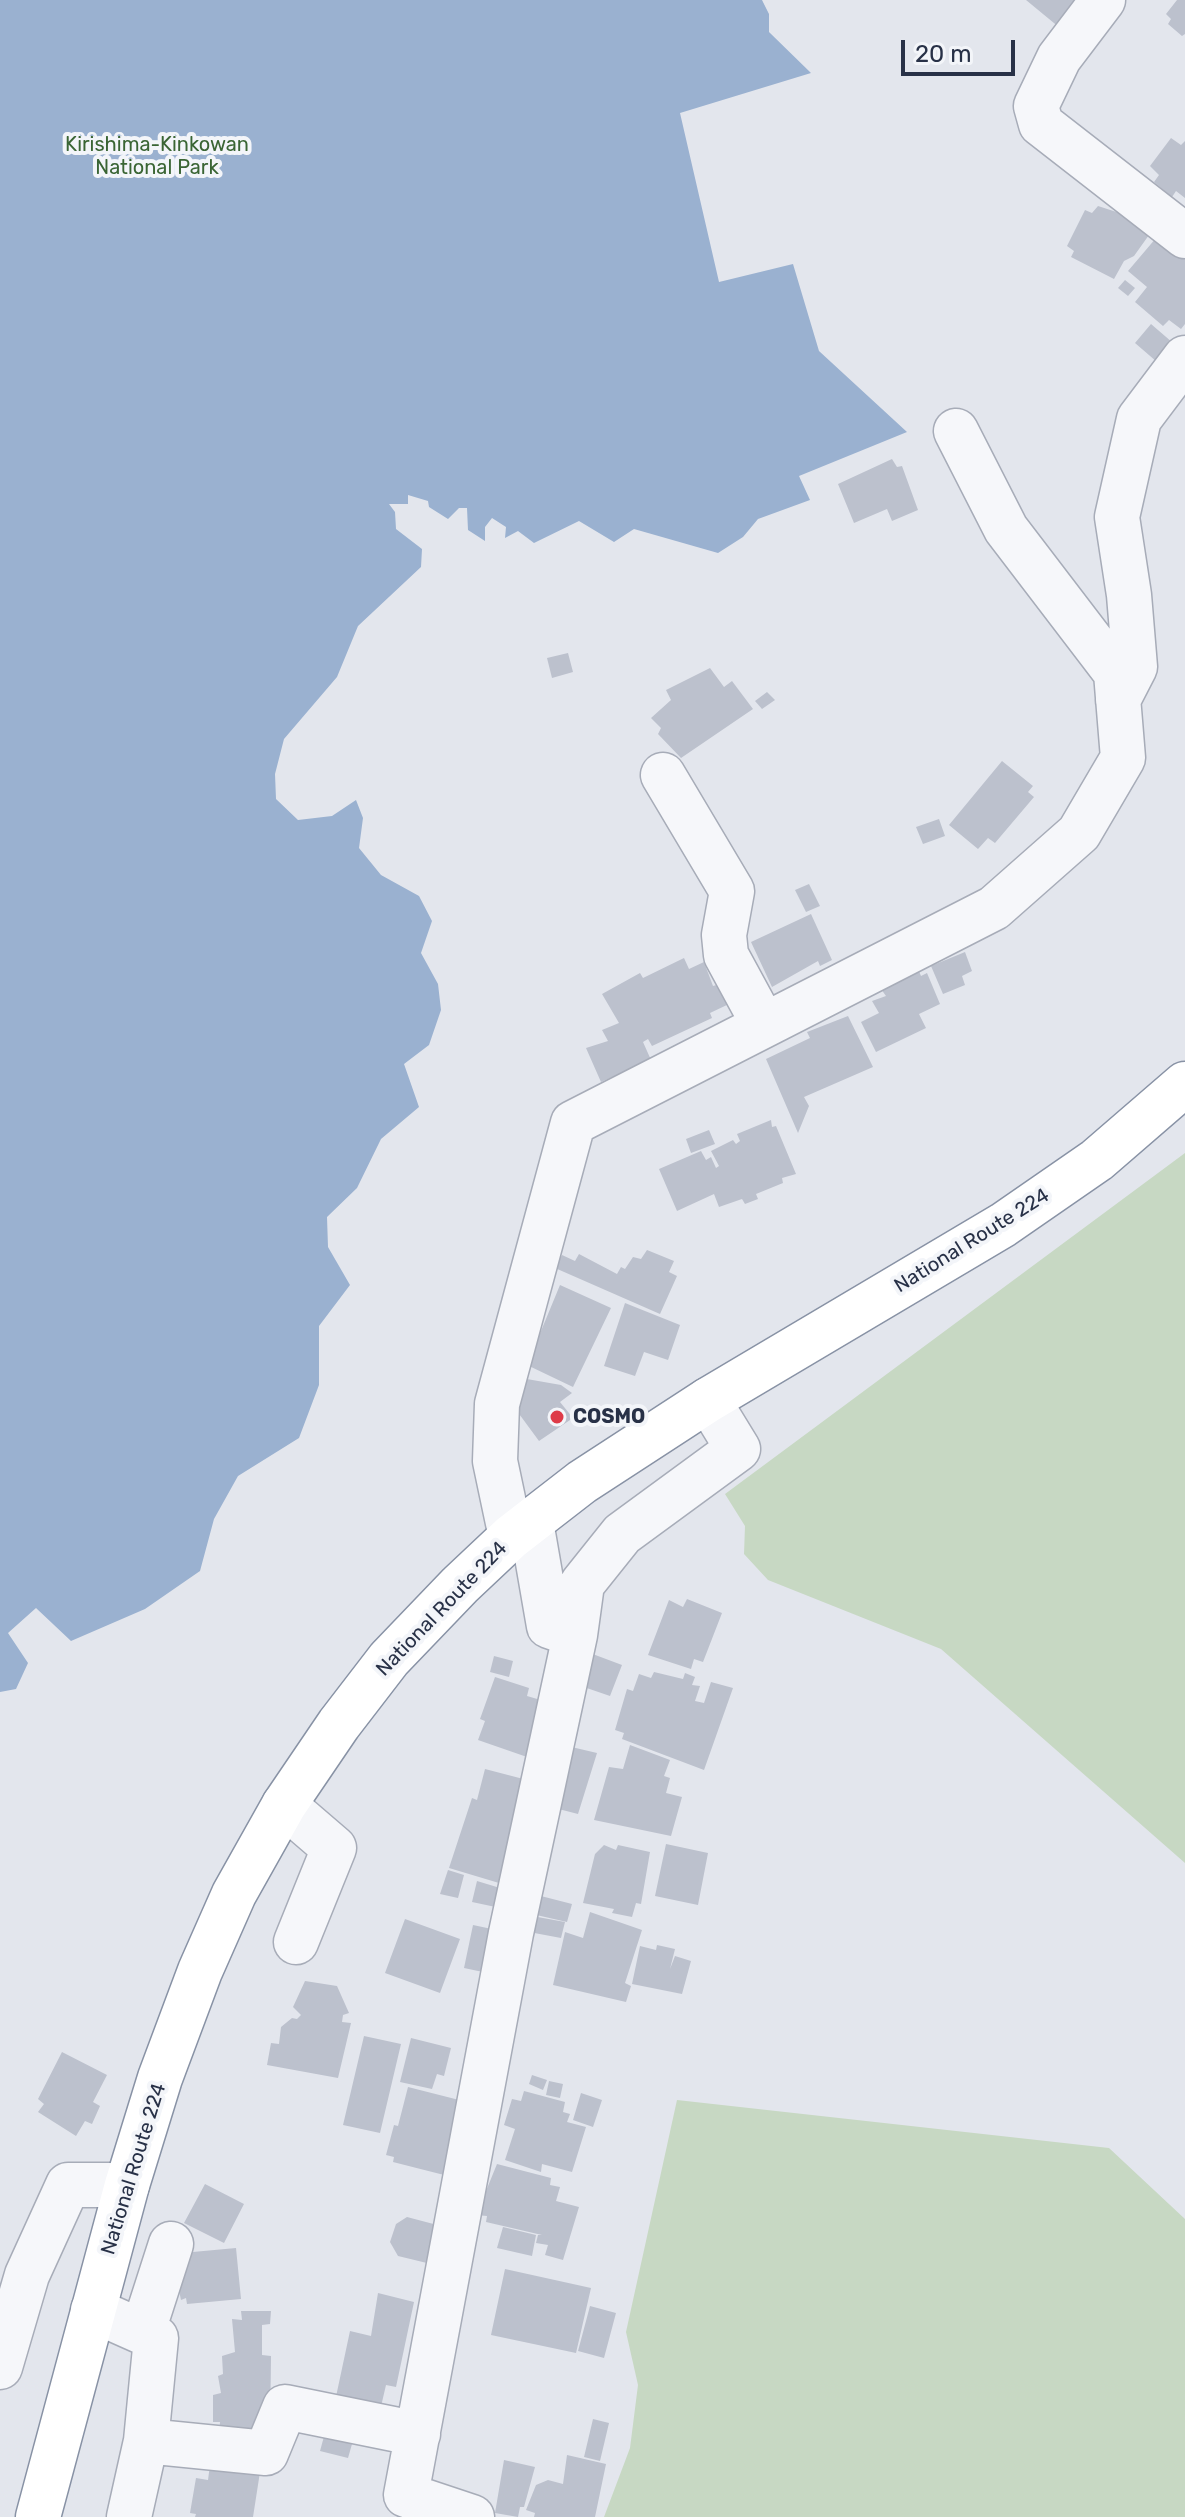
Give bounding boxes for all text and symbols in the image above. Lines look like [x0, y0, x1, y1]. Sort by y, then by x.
scale bar [905, 24, 1019, 74]
text: 20 m [915, 40, 972, 68]
park label: Kirishima-Kinkowan National Park [65, 133, 249, 180]
street label: National Route 224 [890, 1184, 1054, 1298]
place label: COSMO [573, 1405, 645, 1429]
marker: COSMO [548, 1408, 566, 1426]
street label: National Route 224 [372, 1537, 512, 1681]
street label: National Route 224 [96, 2080, 172, 2258]

